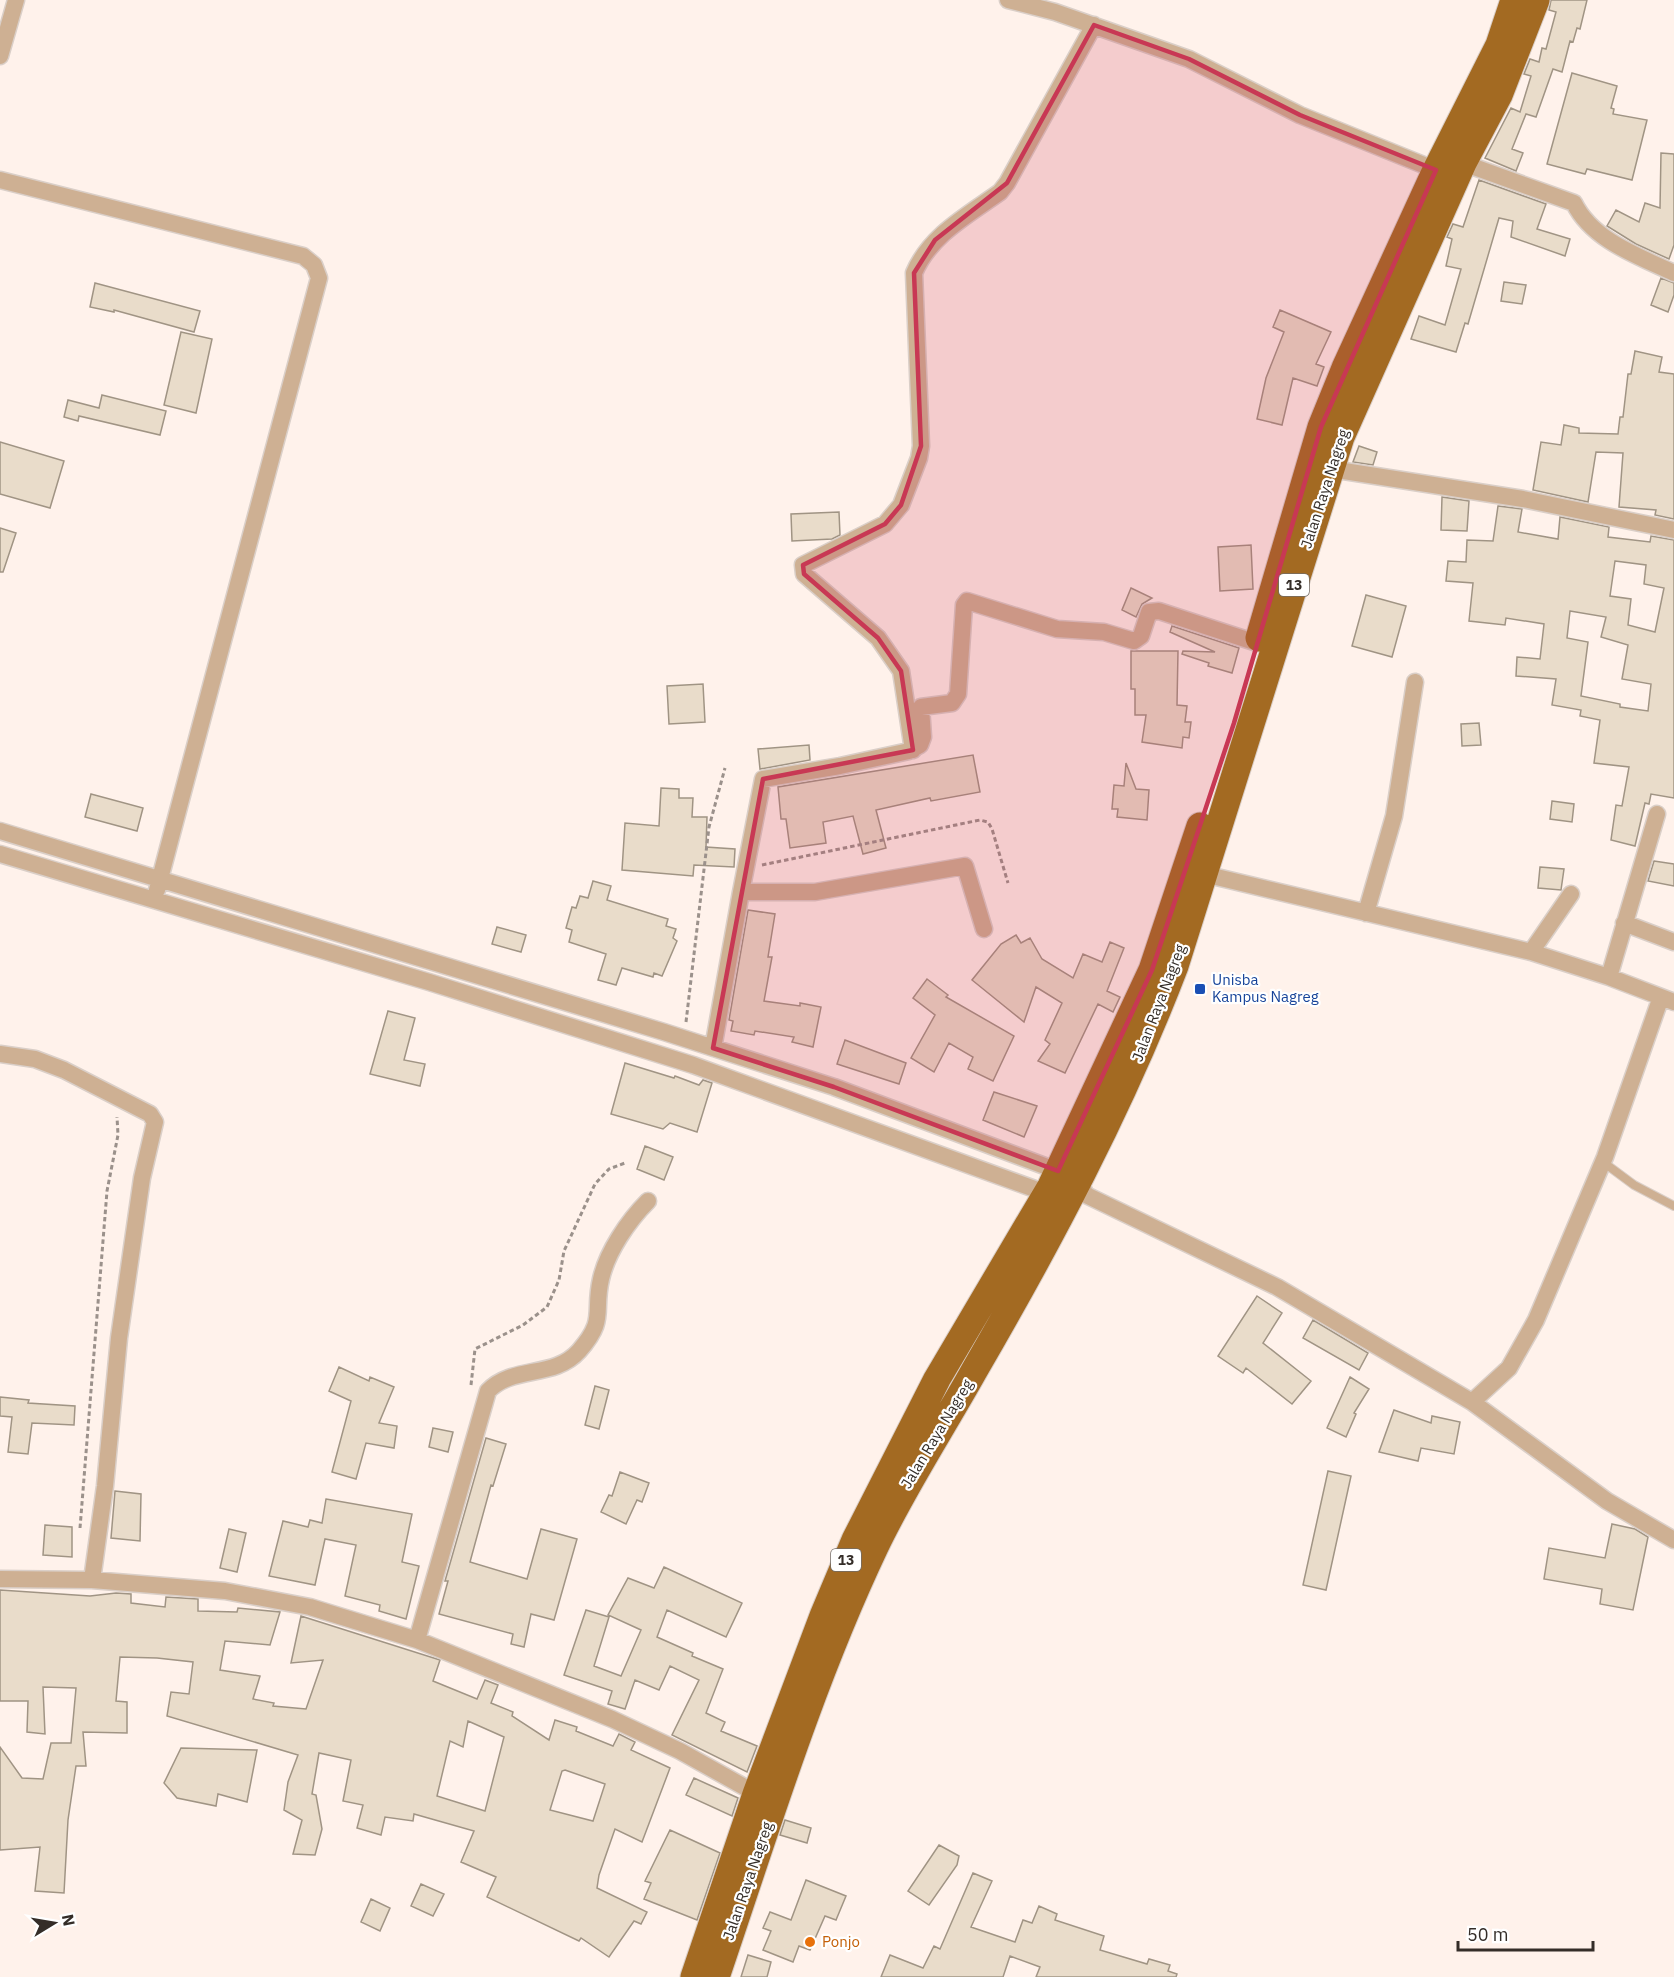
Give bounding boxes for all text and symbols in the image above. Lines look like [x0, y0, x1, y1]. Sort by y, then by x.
street label: Jalan Raya Nagreg [1296, 427, 1353, 551]
road number: 13 [1279, 574, 1309, 596]
street label: Jalan Raya Nagreg [1127, 941, 1190, 1064]
place label: Unisba Kampus Nagreg [1212, 970, 1319, 1006]
marker: Unisba Kampus Nagreg [1193, 982, 1207, 996]
street label: Jalan Raya Nagreg [896, 1376, 977, 1492]
road number: 13 [831, 1549, 861, 1571]
street label: Jalan Raya Nagreg [718, 1819, 777, 1943]
north arrow [24, 1893, 84, 1953]
text: N [58, 1913, 80, 1928]
scale bar [1458, 1914, 1593, 1952]
text: 50 m [1467, 1923, 1509, 1946]
place label: Ponjo [822, 1932, 860, 1951]
marker: Ponjo [803, 1935, 817, 1949]

